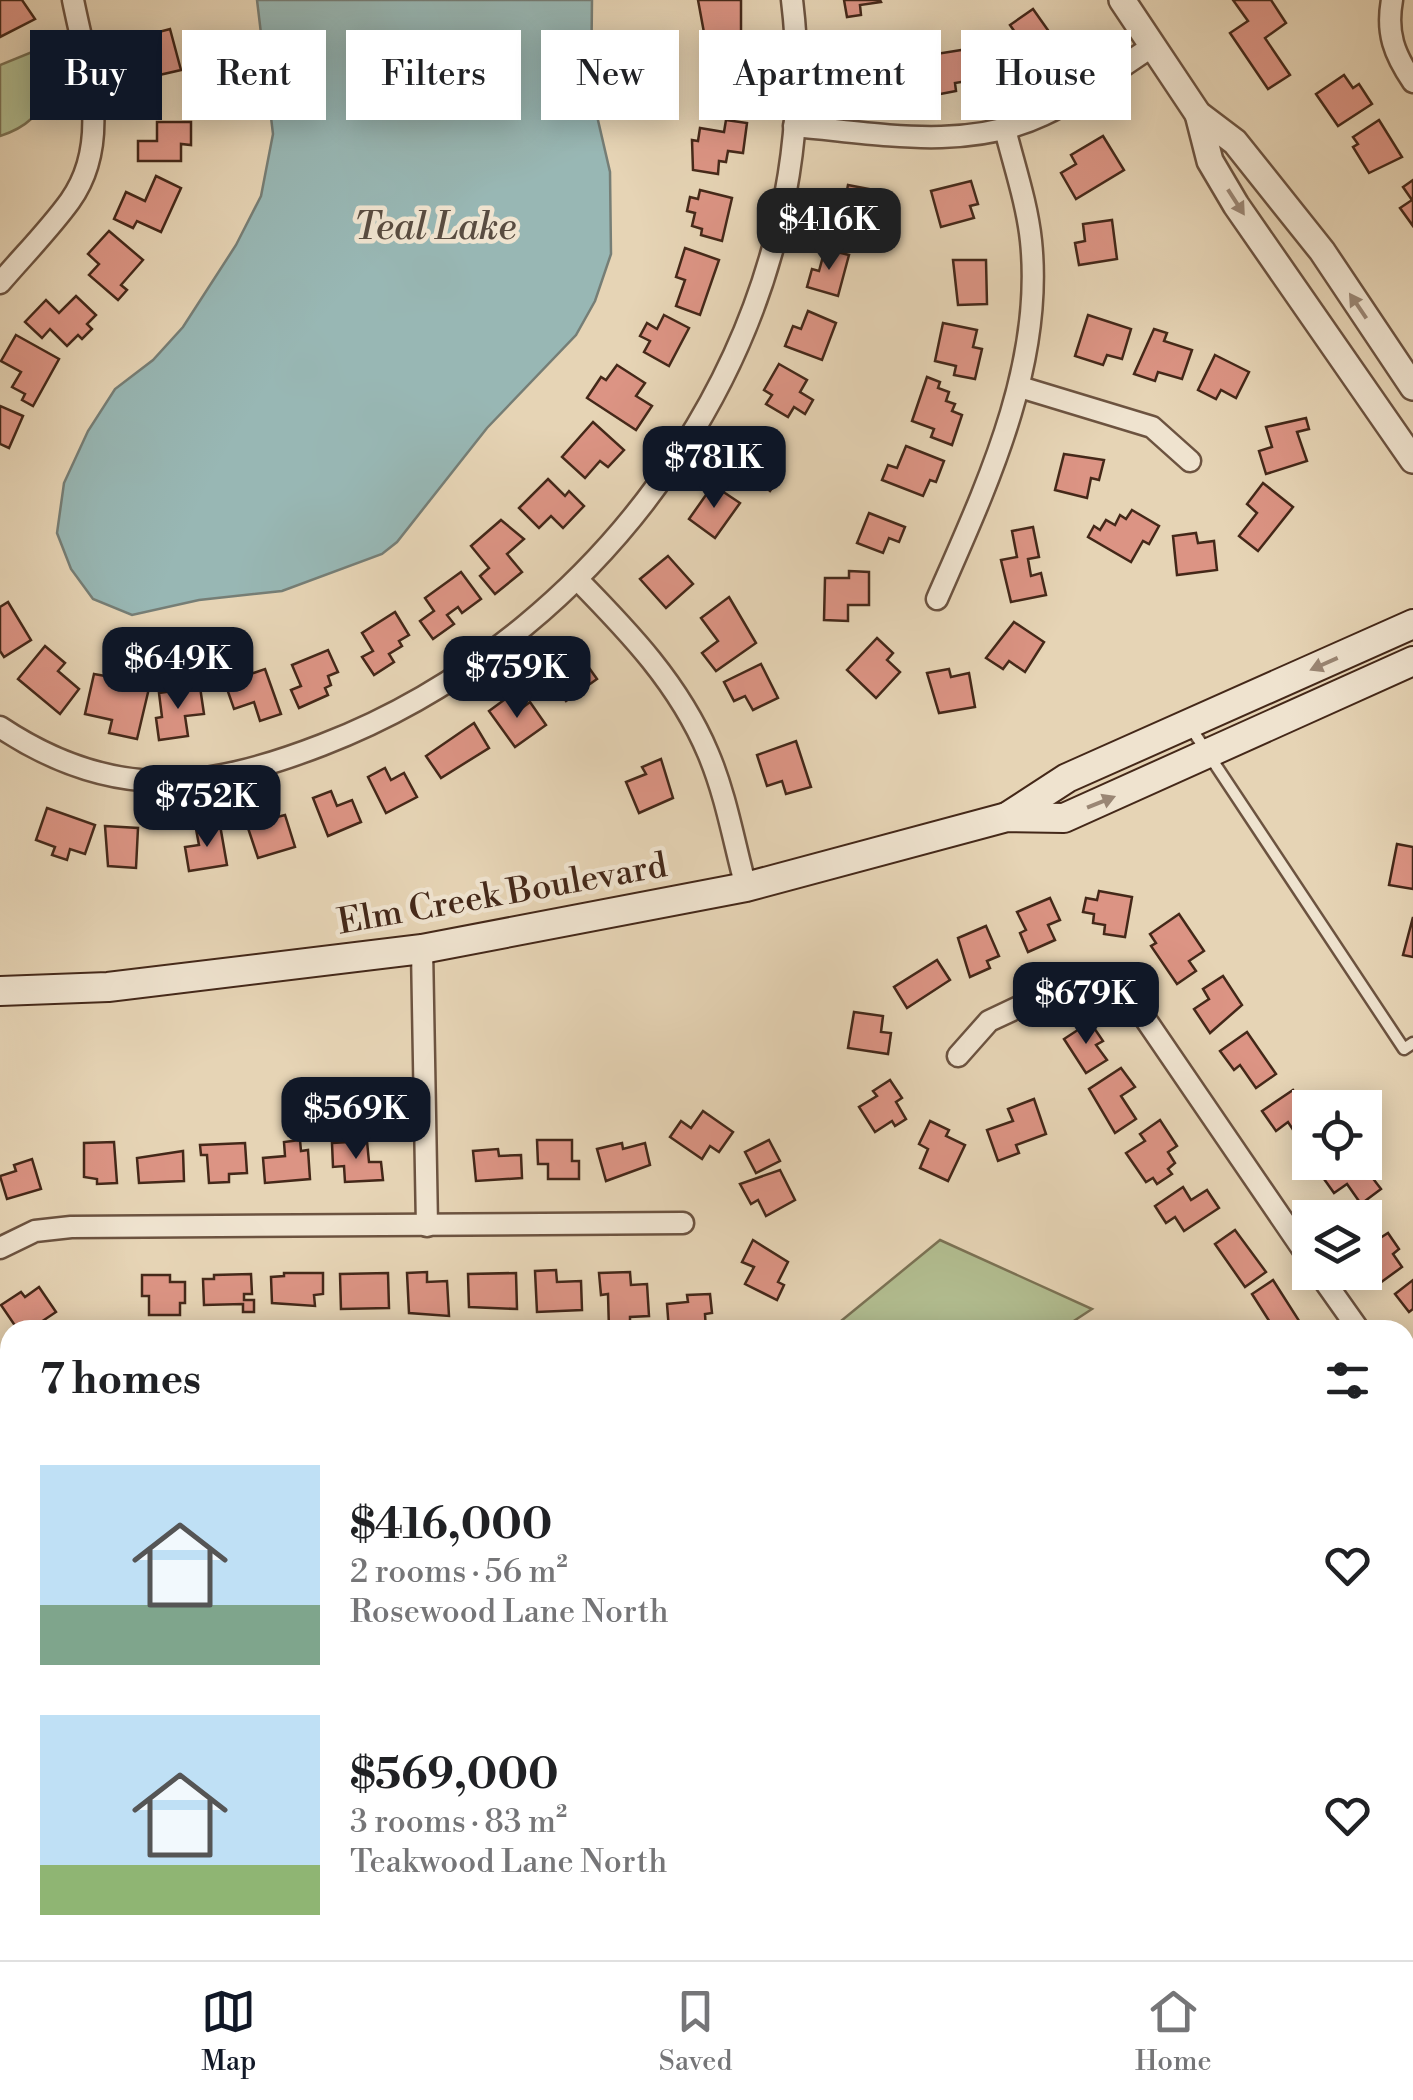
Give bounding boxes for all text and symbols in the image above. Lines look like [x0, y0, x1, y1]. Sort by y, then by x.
chip: Buy [30, 30, 162, 120]
chip: Rent [182, 30, 326, 120]
chip: Filters [346, 30, 521, 120]
chip: New [541, 30, 679, 120]
chip: Apartment [699, 30, 941, 120]
chip: House [961, 30, 1131, 120]
pin: $416K [759, 188, 899, 273]
one-way arrow [1226, 189, 1244, 216]
text: $416K [779, 200, 879, 240]
water label: Teal Lake [354, 204, 516, 251]
one-way arrow [1350, 292, 1368, 319]
pin: $781K [644, 426, 784, 511]
text: $781K [665, 438, 763, 478]
pin: $649K [108, 627, 248, 712]
pin: $759K [447, 636, 587, 721]
text: $649K [124, 639, 232, 679]
text: $759K [465, 648, 569, 688]
one-way arrow [1309, 656, 1339, 672]
pin: $752K [137, 765, 277, 850]
text: $752K [156, 777, 258, 817]
one-way arrow [1087, 794, 1116, 810]
street label: Elm Creek Boulevard [334, 844, 671, 945]
pin: $679K [1016, 962, 1156, 1047]
text: $679K [1035, 974, 1137, 1014]
pin: $569K [286, 1077, 426, 1162]
text: $569K [303, 1089, 409, 1129]
map controls [1292, 1090, 1382, 1290]
button: locate [1292, 1090, 1382, 1180]
button: layers [1292, 1200, 1382, 1290]
icon: filters [1320, 1353, 1375, 1408]
text: 7 homes [40, 1354, 201, 1407]
text: $416,000 [350, 1499, 552, 1552]
icon: home [120, 1505, 240, 1625]
icon: heart [1320, 1538, 1375, 1593]
text: 2 rooms · 56 m² [350, 1552, 568, 1592]
text: Rosewood Lane North [350, 1592, 669, 1632]
text: $569,000 [350, 1749, 558, 1802]
icon: home [120, 1755, 240, 1875]
icon: heart [1320, 1788, 1375, 1843]
text: 3 rooms · 83 m² [350, 1802, 567, 1842]
text: Teakwood Lane North [350, 1842, 667, 1882]
tab: Map [201, 1984, 256, 2079]
tab: Saved [659, 1984, 732, 2079]
tab: Home [1135, 1984, 1212, 2079]

